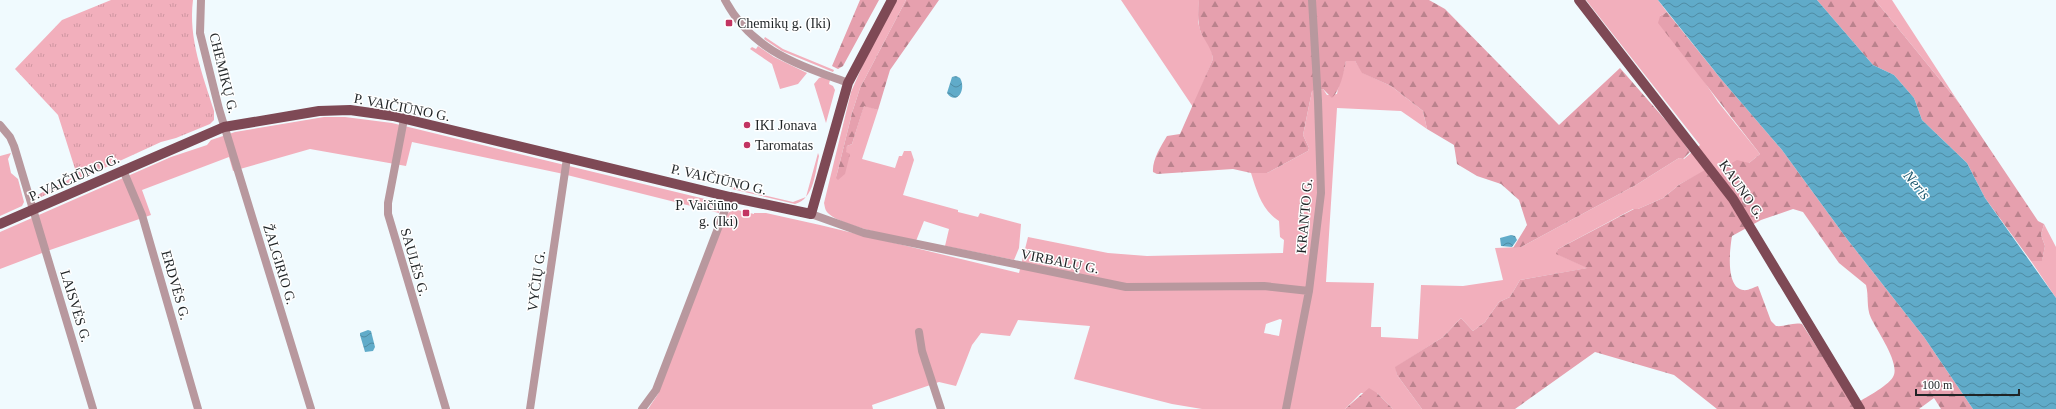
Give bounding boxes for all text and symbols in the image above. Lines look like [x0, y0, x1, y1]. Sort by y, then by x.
place label: Chemikų g. (Iki) [737, 16, 831, 32]
marker: Chemikų g. (Iki) [724, 18, 734, 28]
street label: CHEMIKŲ G. [206, 31, 241, 115]
street label: P. VAIČIŪNO G. [353, 90, 451, 124]
place label: IKI Jonava [755, 118, 818, 133]
marker: IKI Jonava [742, 120, 752, 130]
place label: Taromatas [755, 138, 813, 153]
marker: Taromatas [742, 140, 752, 150]
street label: P. VAIČIŪNO G. [26, 150, 122, 204]
street label: KAUNO G. [1716, 157, 1767, 221]
street label: P. VAIČIŪNO G. [670, 160, 768, 198]
water label: Neris [1900, 167, 1934, 203]
street label: KRANTO G. [1294, 178, 1315, 254]
place label: P. Vaičiūno g. (Iki) [675, 198, 738, 230]
marker: P. Vaičiūno g. (Iki) [741, 208, 751, 218]
street label: ŽALGIRIO G. [260, 222, 300, 306]
street label: SAULĖS G. [398, 226, 431, 298]
street label: VIRBALŲ G. [1020, 247, 1100, 276]
street label: ERDVĖS G. [158, 249, 193, 322]
street label: VYČIŲ G. [524, 249, 548, 313]
street label: LAISVĖS G. [57, 268, 94, 344]
scale bar [1916, 371, 2019, 397]
text: 100 m [1922, 378, 1953, 392]

